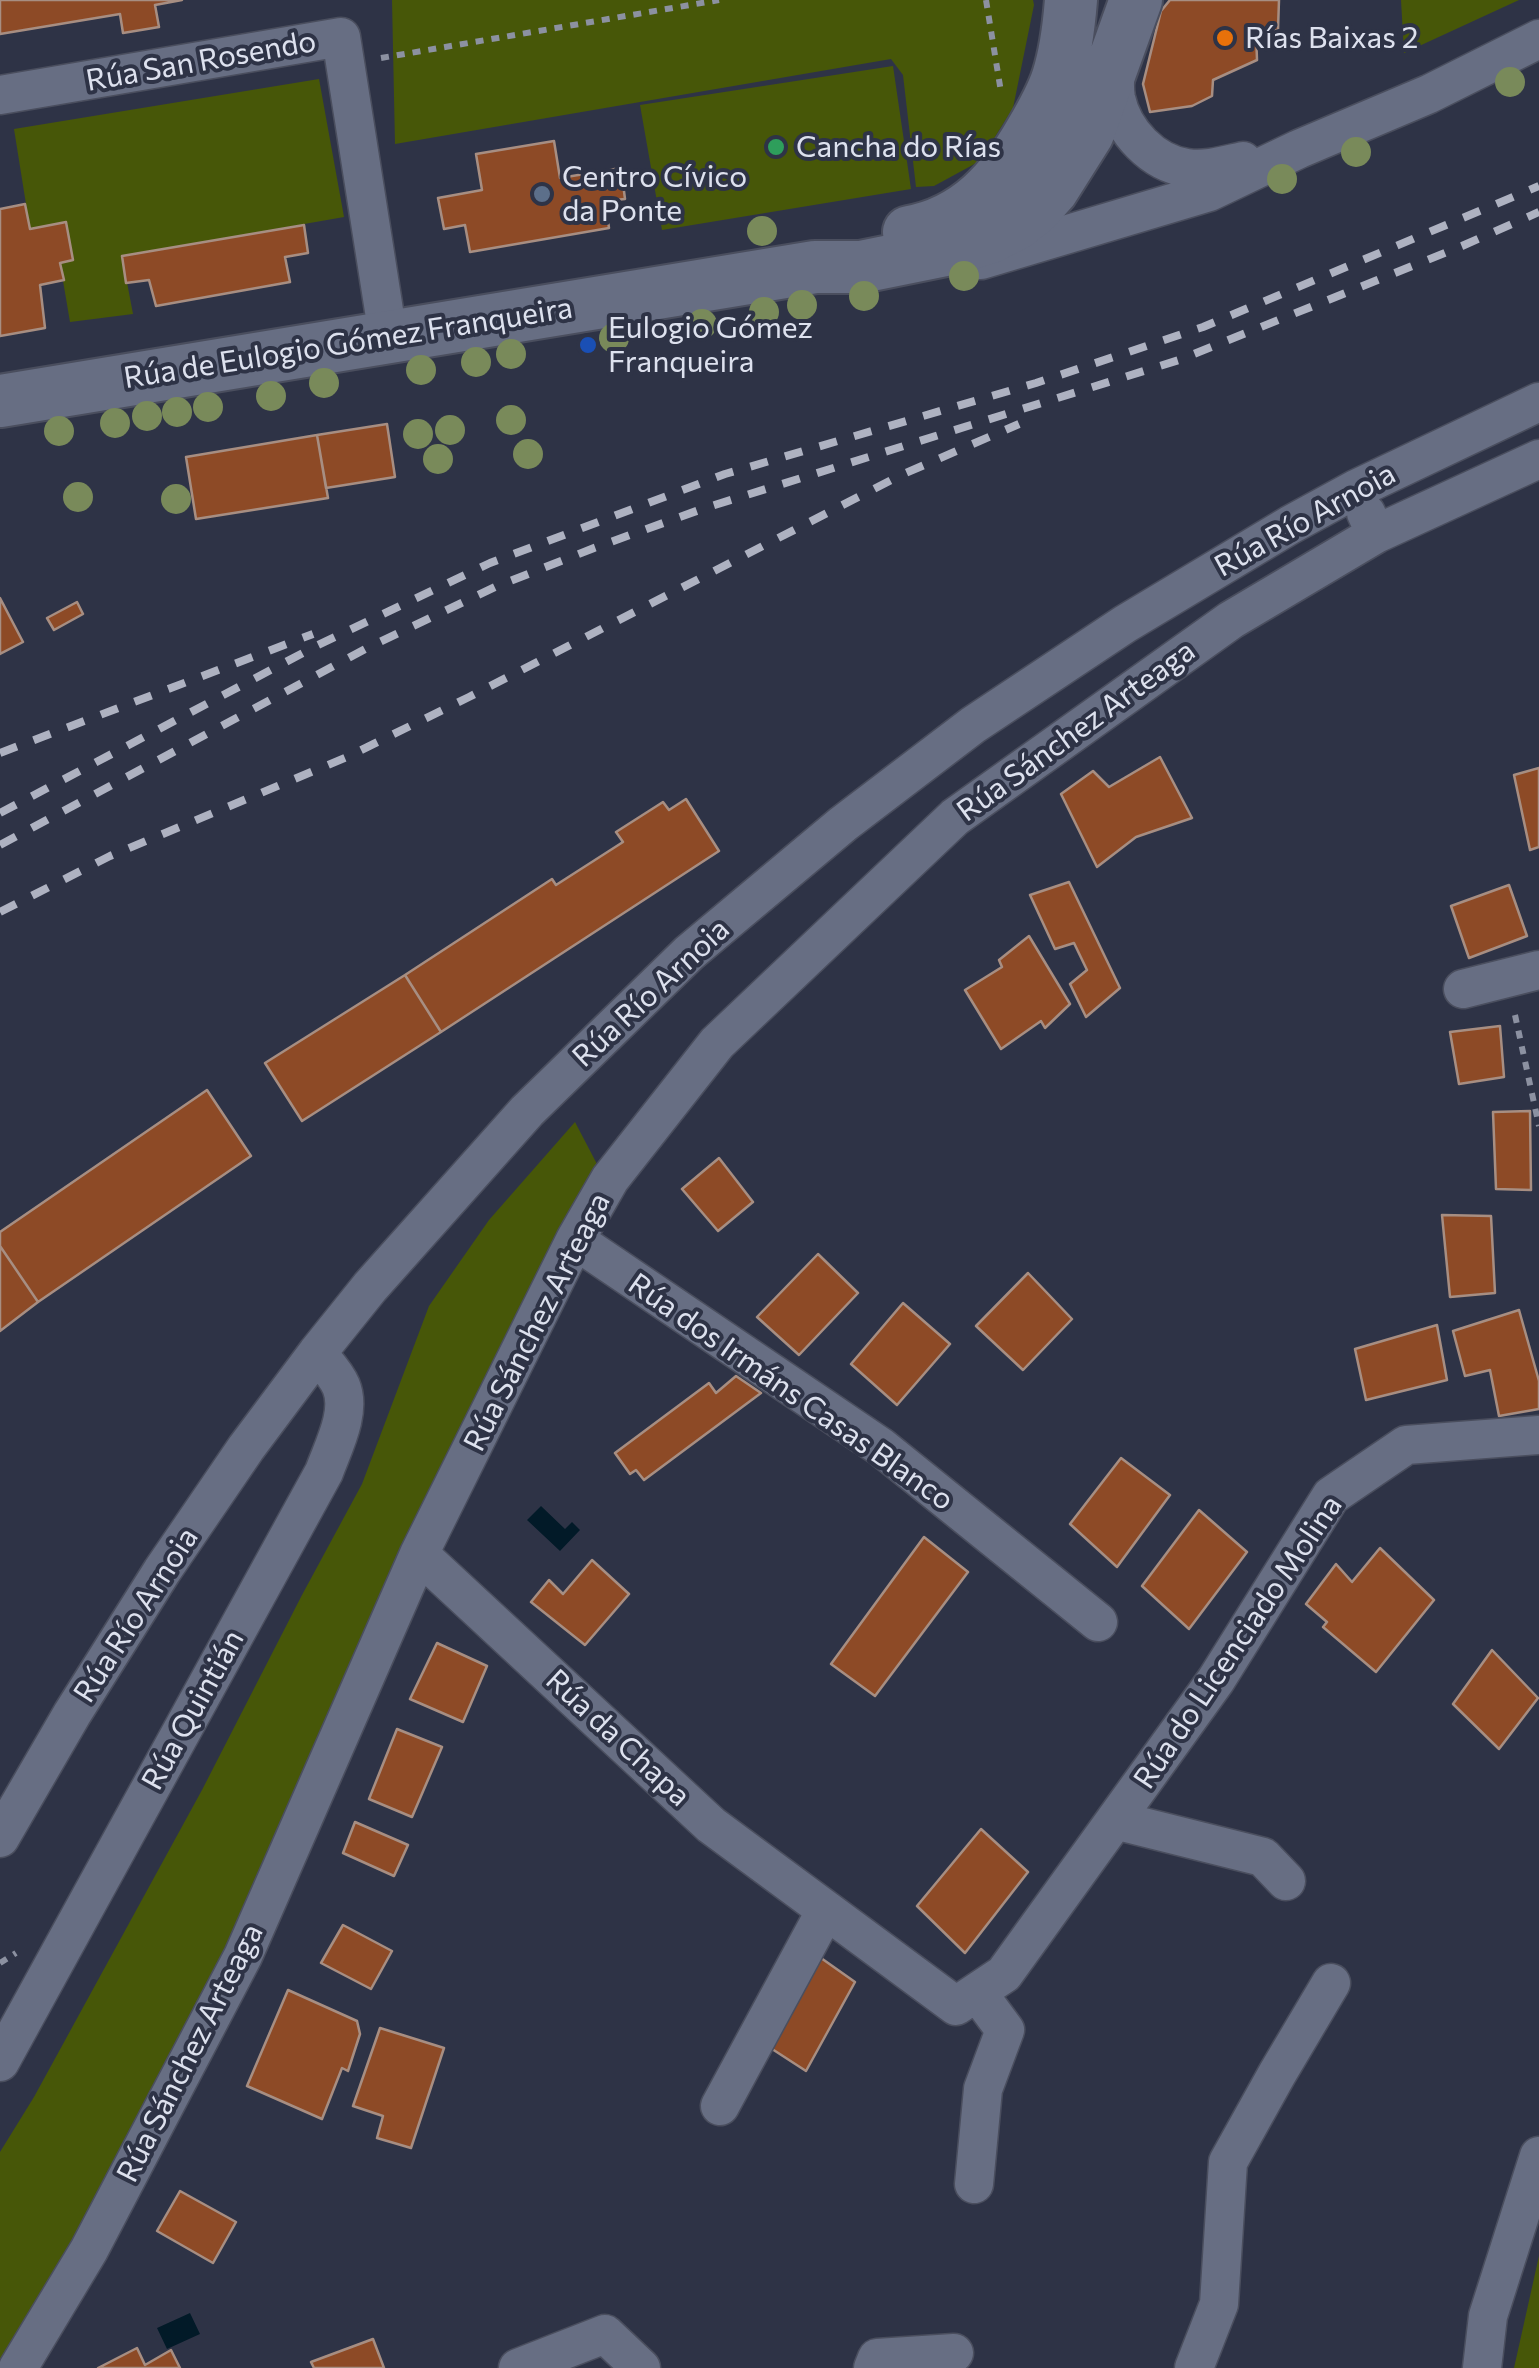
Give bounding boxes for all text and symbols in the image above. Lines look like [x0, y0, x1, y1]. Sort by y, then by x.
place label: Rías Baixas 2 [1245, 20, 1418, 56]
street label: Rúa San Rosendo [83, 23, 319, 99]
marker: Rías Baixas 2 [1214, 27, 1236, 49]
place label: Cancha do Rías [796, 129, 1001, 165]
marker: Cancha do Rías [765, 136, 787, 158]
place label: Centro Cívico da Ponte [562, 159, 747, 230]
marker: Centro Cívico da Ponte [531, 183, 553, 205]
street label: Rúa de Eulogio Gómez Franqueira [121, 290, 575, 396]
place label: Eulogio Gómez Franqueira [608, 310, 813, 380]
marker: Eulogio Gómez Franqueira [577, 334, 599, 356]
street label: Rúa Río Arnoia [1208, 456, 1402, 584]
street label: Rúa Sánchez Arteaga [950, 633, 1202, 829]
street label: Rúa Río Arnoia [565, 911, 737, 1075]
street label: Rúa Sánchez Arteaga [456, 1187, 618, 1457]
street label: Rúa dos Irmáns Casas Blanco [621, 1266, 961, 1518]
street label: Rúa do Licenciado Molina [1126, 1489, 1350, 1795]
street label: Rúa Río Arnoia [66, 1521, 206, 1709]
street label: Rúa Quintián [134, 1624, 252, 1796]
street label: Rúa da Chapa [539, 1662, 697, 1814]
street label: Rúa Sánchez Arteaga [109, 1918, 271, 2188]

